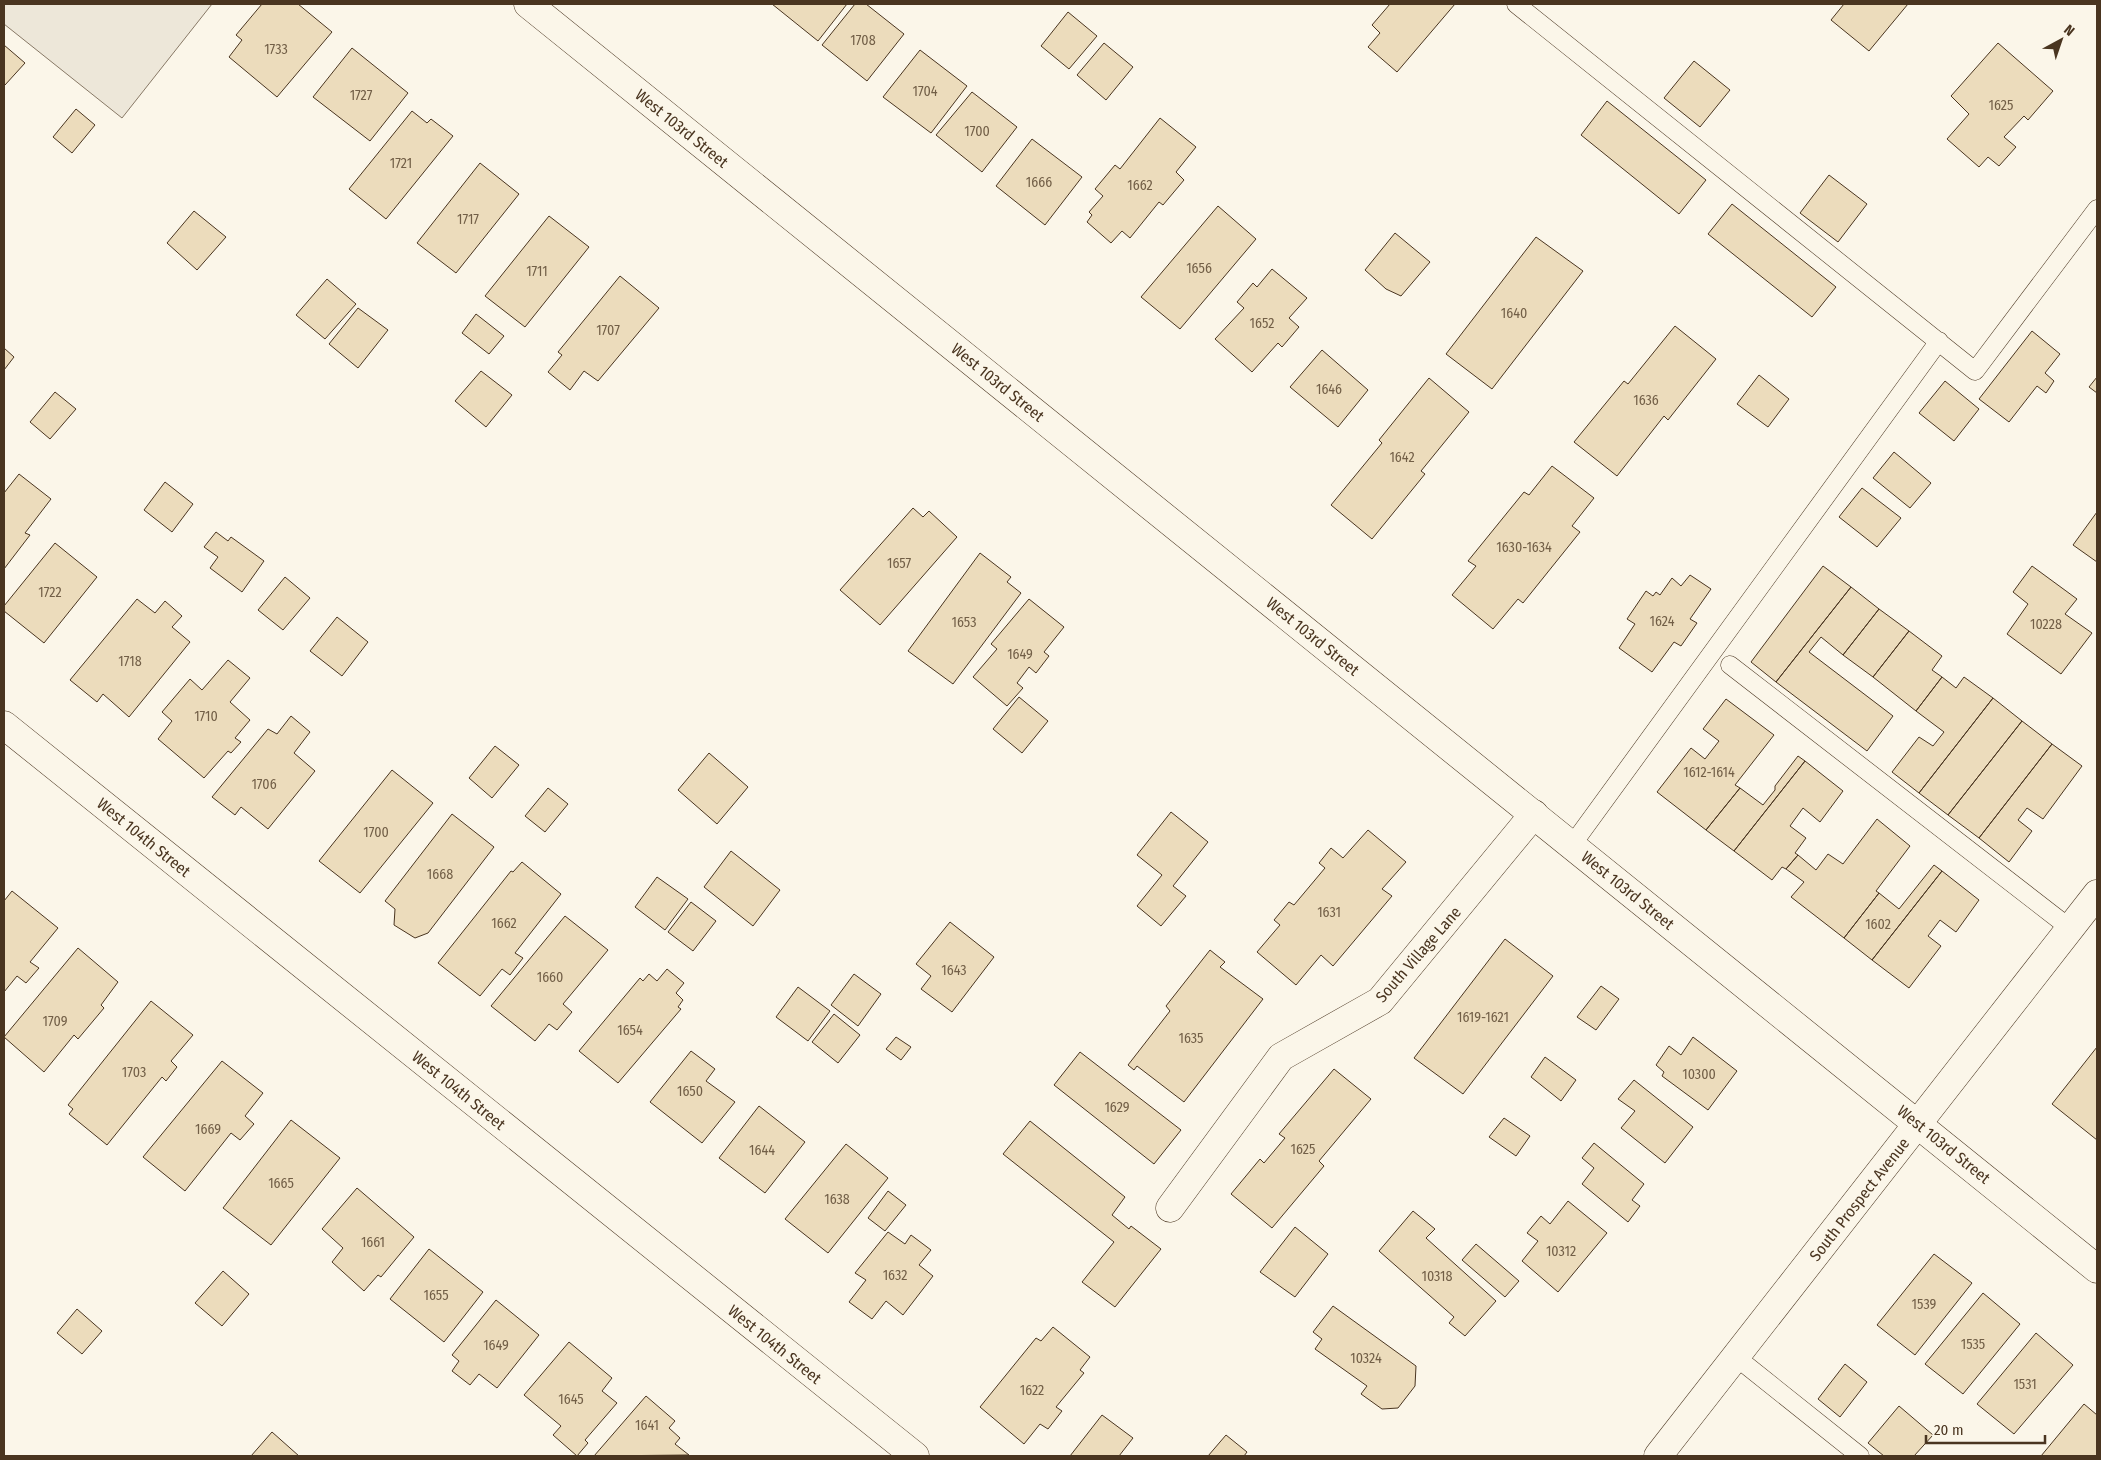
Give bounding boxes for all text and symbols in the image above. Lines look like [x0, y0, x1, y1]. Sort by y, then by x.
north arrow [2036, 15, 2086, 65]
text: N [2060, 21, 2078, 40]
house number: 1708 [850, 32, 876, 49]
house number: 1733 [264, 41, 288, 58]
house number: 1704 [912, 83, 938, 100]
street label: West 103rd Street [631, 85, 733, 172]
house number: 1727 [350, 87, 373, 104]
house number: 1625 [1989, 97, 2013, 114]
house number: 1700 [964, 123, 990, 140]
house number: 1721 [390, 155, 412, 172]
house number: 1666 [1026, 174, 1052, 191]
house number: 1662 [1127, 177, 1153, 194]
house number: 1717 [457, 211, 479, 228]
house number: 1656 [1186, 260, 1212, 277]
house number: 1711 [526, 263, 548, 280]
house number: 1640 [1501, 305, 1527, 322]
house number: 1652 [1250, 315, 1274, 332]
house number: 1707 [596, 322, 620, 339]
street label: West 103rd Street [947, 339, 1049, 426]
house number: 1646 [1316, 381, 1342, 398]
house number: 1636 [1633, 392, 1659, 409]
house number: 1642 [1389, 449, 1415, 466]
house number: 1630-1634 [1496, 539, 1552, 556]
house number: 1657 [887, 555, 911, 572]
house number: 1722 [38, 584, 62, 601]
street label: West 103rd Street [1262, 593, 1364, 680]
house number: 1624 [1650, 613, 1675, 630]
house number: 1653 [952, 614, 976, 631]
house number: 10228 [2030, 616, 2062, 633]
house number: 1649 [1007, 646, 1033, 663]
house number: 1718 [118, 653, 142, 670]
house number: 1710 [194, 708, 218, 725]
house number: 1612-1614 [1683, 764, 1735, 781]
house number: 1706 [251, 776, 277, 793]
street label: West 104th Street [93, 794, 195, 881]
house number: 1700 [363, 824, 389, 841]
street label: West 103rd Street [1577, 847, 1679, 934]
house number: 1668 [427, 866, 453, 883]
street label: South Village Lane [1372, 903, 1465, 1006]
house number: 1631 [1317, 904, 1341, 921]
house number: 1662 [491, 915, 517, 932]
house number: 1602 [1865, 916, 1891, 933]
house number: 1643 [941, 962, 967, 979]
house number: 1660 [537, 969, 563, 986]
house number: 1619-1621 [1457, 1009, 1509, 1026]
house number: 1709 [43, 1013, 68, 1030]
house number: 1654 [617, 1022, 643, 1039]
house number: 1635 [1178, 1030, 1204, 1047]
street label: West 104th Street [408, 1047, 510, 1134]
house number: 1703 [122, 1064, 146, 1081]
house number: 10300 [1682, 1066, 1716, 1083]
house number: 1650 [677, 1083, 703, 1100]
house number: 1629 [1104, 1099, 1130, 1116]
street label: West 103rd Street [1893, 1101, 1995, 1188]
house number: 1669 [195, 1121, 221, 1138]
street label: South Prospect Avenue [1805, 1134, 1913, 1265]
house number: 1625 [1291, 1141, 1315, 1158]
house number: 1644 [749, 1142, 775, 1159]
house number: 1665 [268, 1175, 294, 1192]
house number: 1638 [824, 1191, 850, 1208]
house number: 1661 [361, 1234, 385, 1251]
house number: 10312 [1546, 1243, 1576, 1260]
house number: 1632 [883, 1267, 907, 1284]
house number: 10318 [1421, 1268, 1453, 1285]
house number: 1655 [423, 1287, 449, 1304]
house number: 1539 [1912, 1296, 1937, 1313]
street label: West 104th Street [724, 1301, 826, 1388]
house number: 1535 [1961, 1336, 1985, 1353]
house number: 1649 [483, 1337, 509, 1354]
house number: 10324 [1350, 1350, 1382, 1367]
house number: 1531 [2013, 1376, 2037, 1393]
house number: 1622 [1020, 1382, 1044, 1399]
house number: 1645 [558, 1391, 584, 1408]
scale bar [1926, 1412, 2045, 1444]
house number: 1641 [635, 1417, 659, 1434]
text: 20 m [1934, 1421, 1964, 1439]

